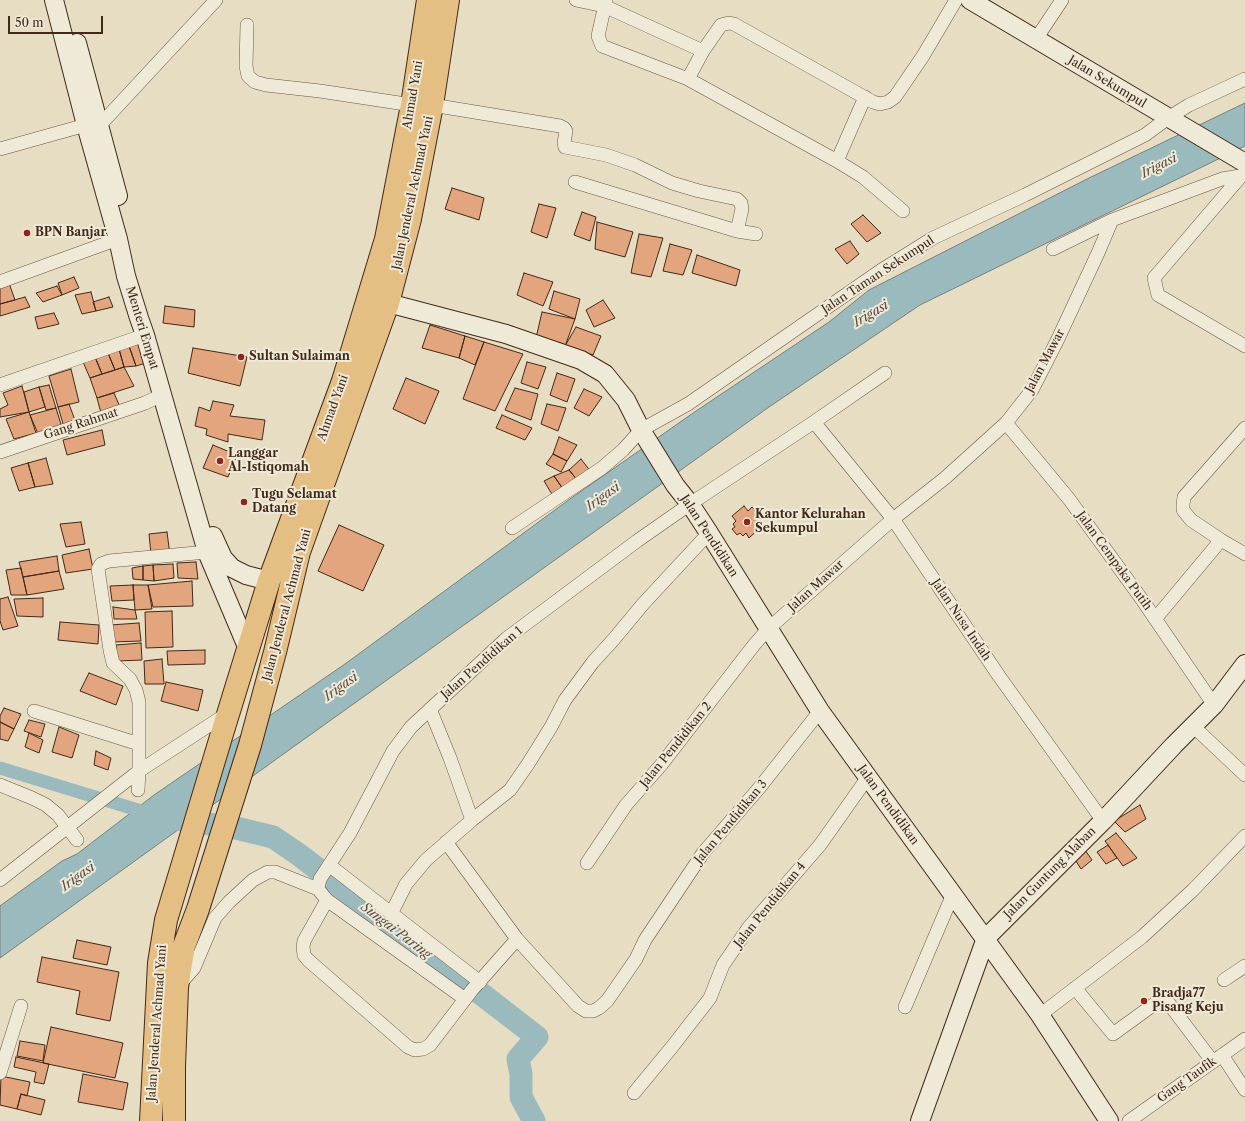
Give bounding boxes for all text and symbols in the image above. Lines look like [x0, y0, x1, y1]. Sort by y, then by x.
scale bar [10, 8, 105, 34]
text: 50 m [15, 15, 44, 30]
street label: Jalan Sekumpul [1065, 53, 1149, 111]
street label: Ahmad Yani [400, 60, 426, 130]
street label: Jalan Jenderal Achmad Yani [390, 115, 436, 271]
water label: Irigasi [1138, 150, 1180, 182]
place label: BPN Banjar [35, 226, 106, 240]
marker: BPN Banjar [22, 228, 32, 238]
street label: Jalan Taman Sekumpul [819, 233, 937, 317]
street label: Menteri Empat [122, 285, 162, 371]
water label: Irigasi [851, 297, 891, 331]
street label: Jalan Mawar [1022, 327, 1068, 395]
place label: Sultan Sulaiman [249, 350, 350, 364]
marker: Sultan Sulaiman [236, 352, 246, 362]
street label: Ahmad Yani [314, 373, 352, 443]
street label: Gang Rahmat [42, 405, 120, 443]
place label: Langgar Al-Istiqomah [228, 447, 309, 475]
marker: Langgar Al-Istiqomah [215, 456, 225, 466]
water label: Irigasi [583, 479, 623, 515]
place label: Tugu Selamat Datang [252, 488, 337, 516]
street label: Jalan Pendidikan [677, 492, 741, 580]
marker: Tugu Selamat Datang [239, 497, 249, 507]
place label: Kantor Kelurahan Sekumpul [755, 508, 866, 536]
street label: Jalan Cempaka Putih [1073, 509, 1155, 613]
marker: Kantor Kelurahan Sekumpul [742, 517, 752, 527]
street label: Jalan Jenderal Achmad Yani [260, 527, 314, 683]
street label: Jalan Mawar [785, 557, 847, 615]
street label: Jalan Nusa Indah [928, 576, 994, 664]
street label: Jalan Pendidikan 1 [438, 624, 526, 702]
water label: Irigasi [321, 669, 361, 705]
street label: Jalan Pendidikan 2 [637, 700, 715, 790]
street label: Jalan Pendidikan [854, 762, 922, 848]
street label: Jalan Pendidikan 3 [692, 777, 770, 867]
street label: Jalan Guntung Alaban [1001, 824, 1099, 922]
water label: Irigasi [58, 859, 98, 895]
street label: Jalan Pendidikan 4 [731, 859, 809, 951]
water label: Sungai Paring [358, 899, 434, 963]
street label: Jalan Jenderal Achmad Yani [144, 944, 170, 1102]
place label: Bradja77 Pisang Keju [1152, 987, 1224, 1015]
marker: Bradja77 Pisang Keju [1139, 996, 1149, 1006]
street label: Gang Taufik [1155, 1054, 1219, 1106]

